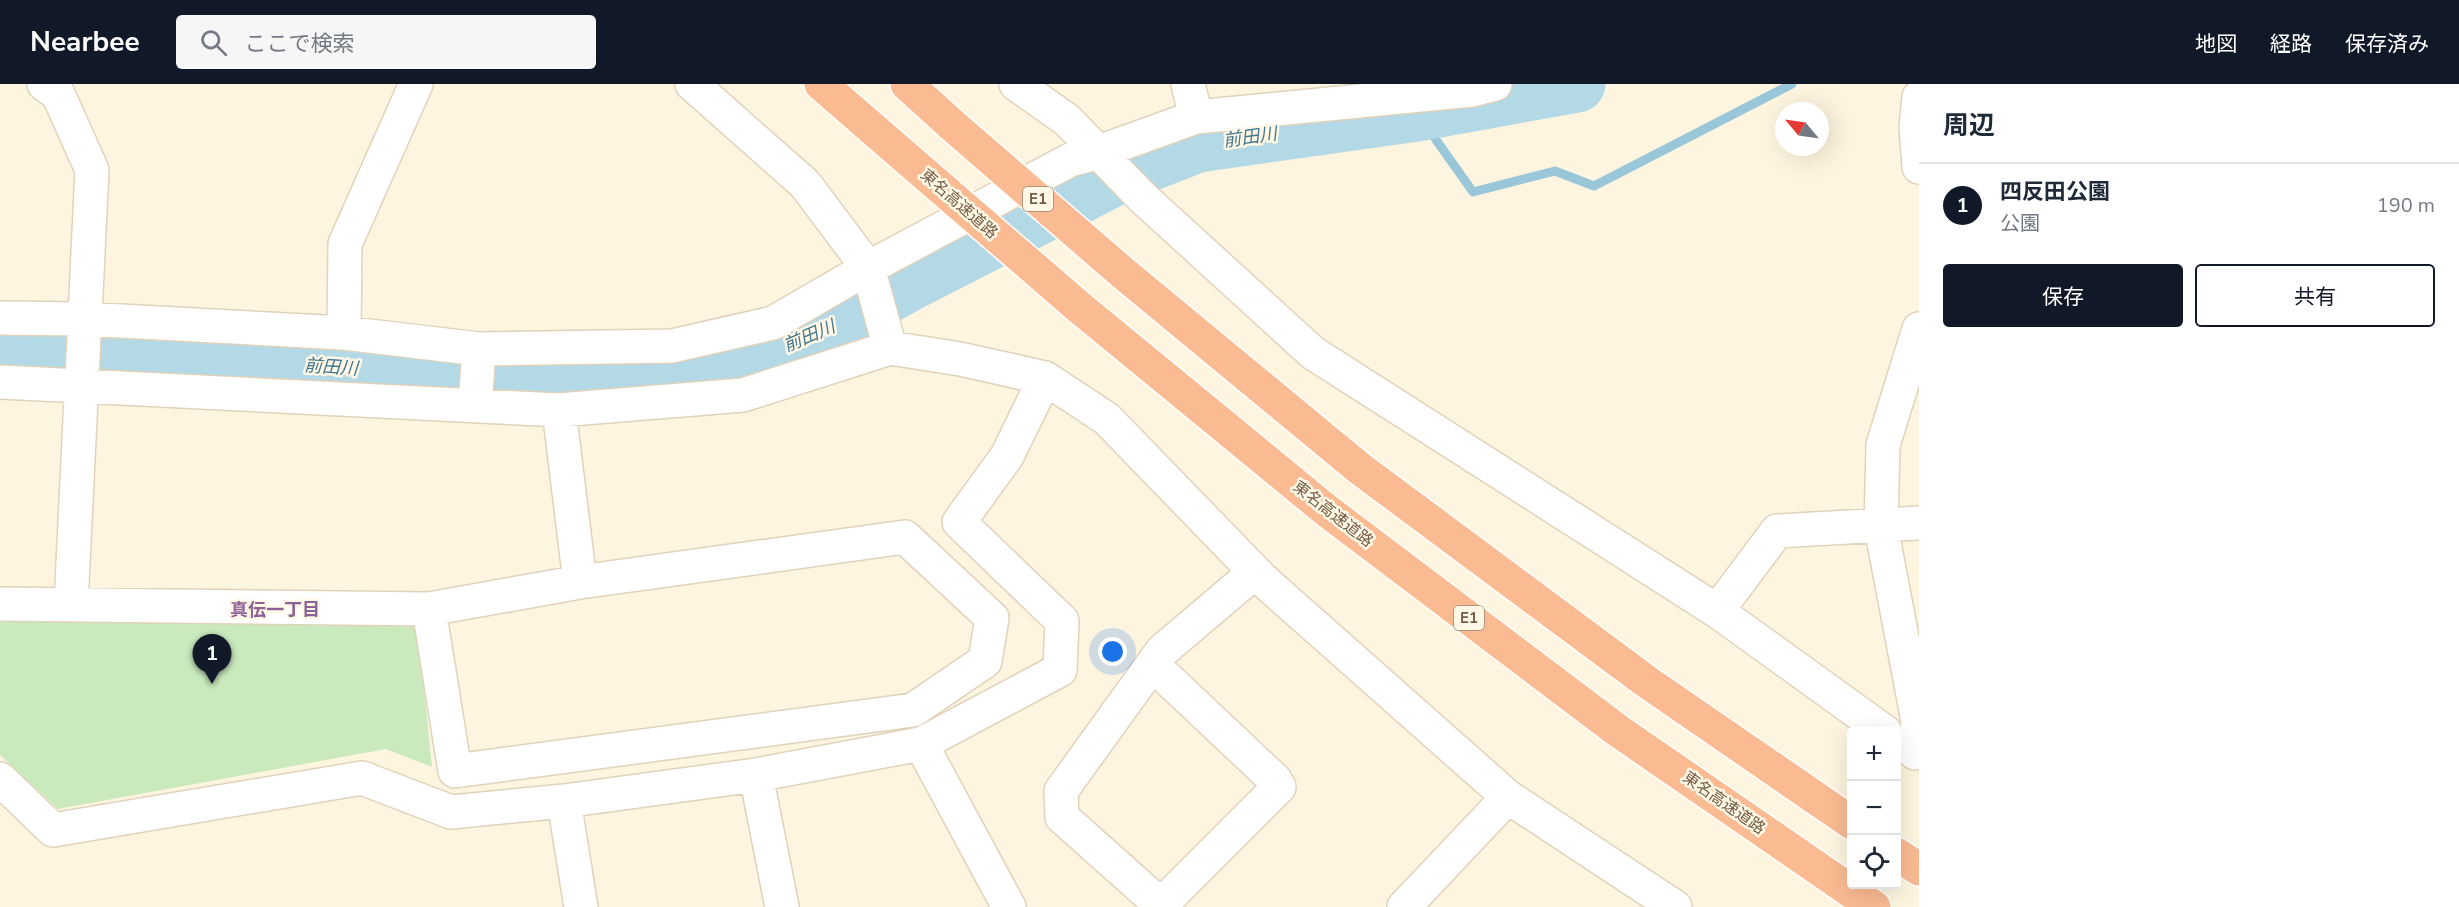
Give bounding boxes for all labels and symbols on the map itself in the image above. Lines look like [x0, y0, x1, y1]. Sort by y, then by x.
north arrow [1775, 102, 1829, 156]
water label: 前田川 [1222, 121, 1280, 153]
street label: 東名高速道路 [916, 164, 1002, 244]
road number: E1 [1023, 187, 1053, 211]
water label: 前田川 [779, 314, 840, 358]
water label: 前田川 [303, 353, 361, 381]
street label: 東名高速道路 [1288, 476, 1378, 552]
district label: 真伝一丁目 [230, 598, 320, 622]
road number: E1 [1454, 606, 1484, 630]
pin: 1 [192, 634, 232, 684]
your location [1098, 637, 1127, 666]
street label: 東名高速道路 [1678, 766, 1770, 840]

